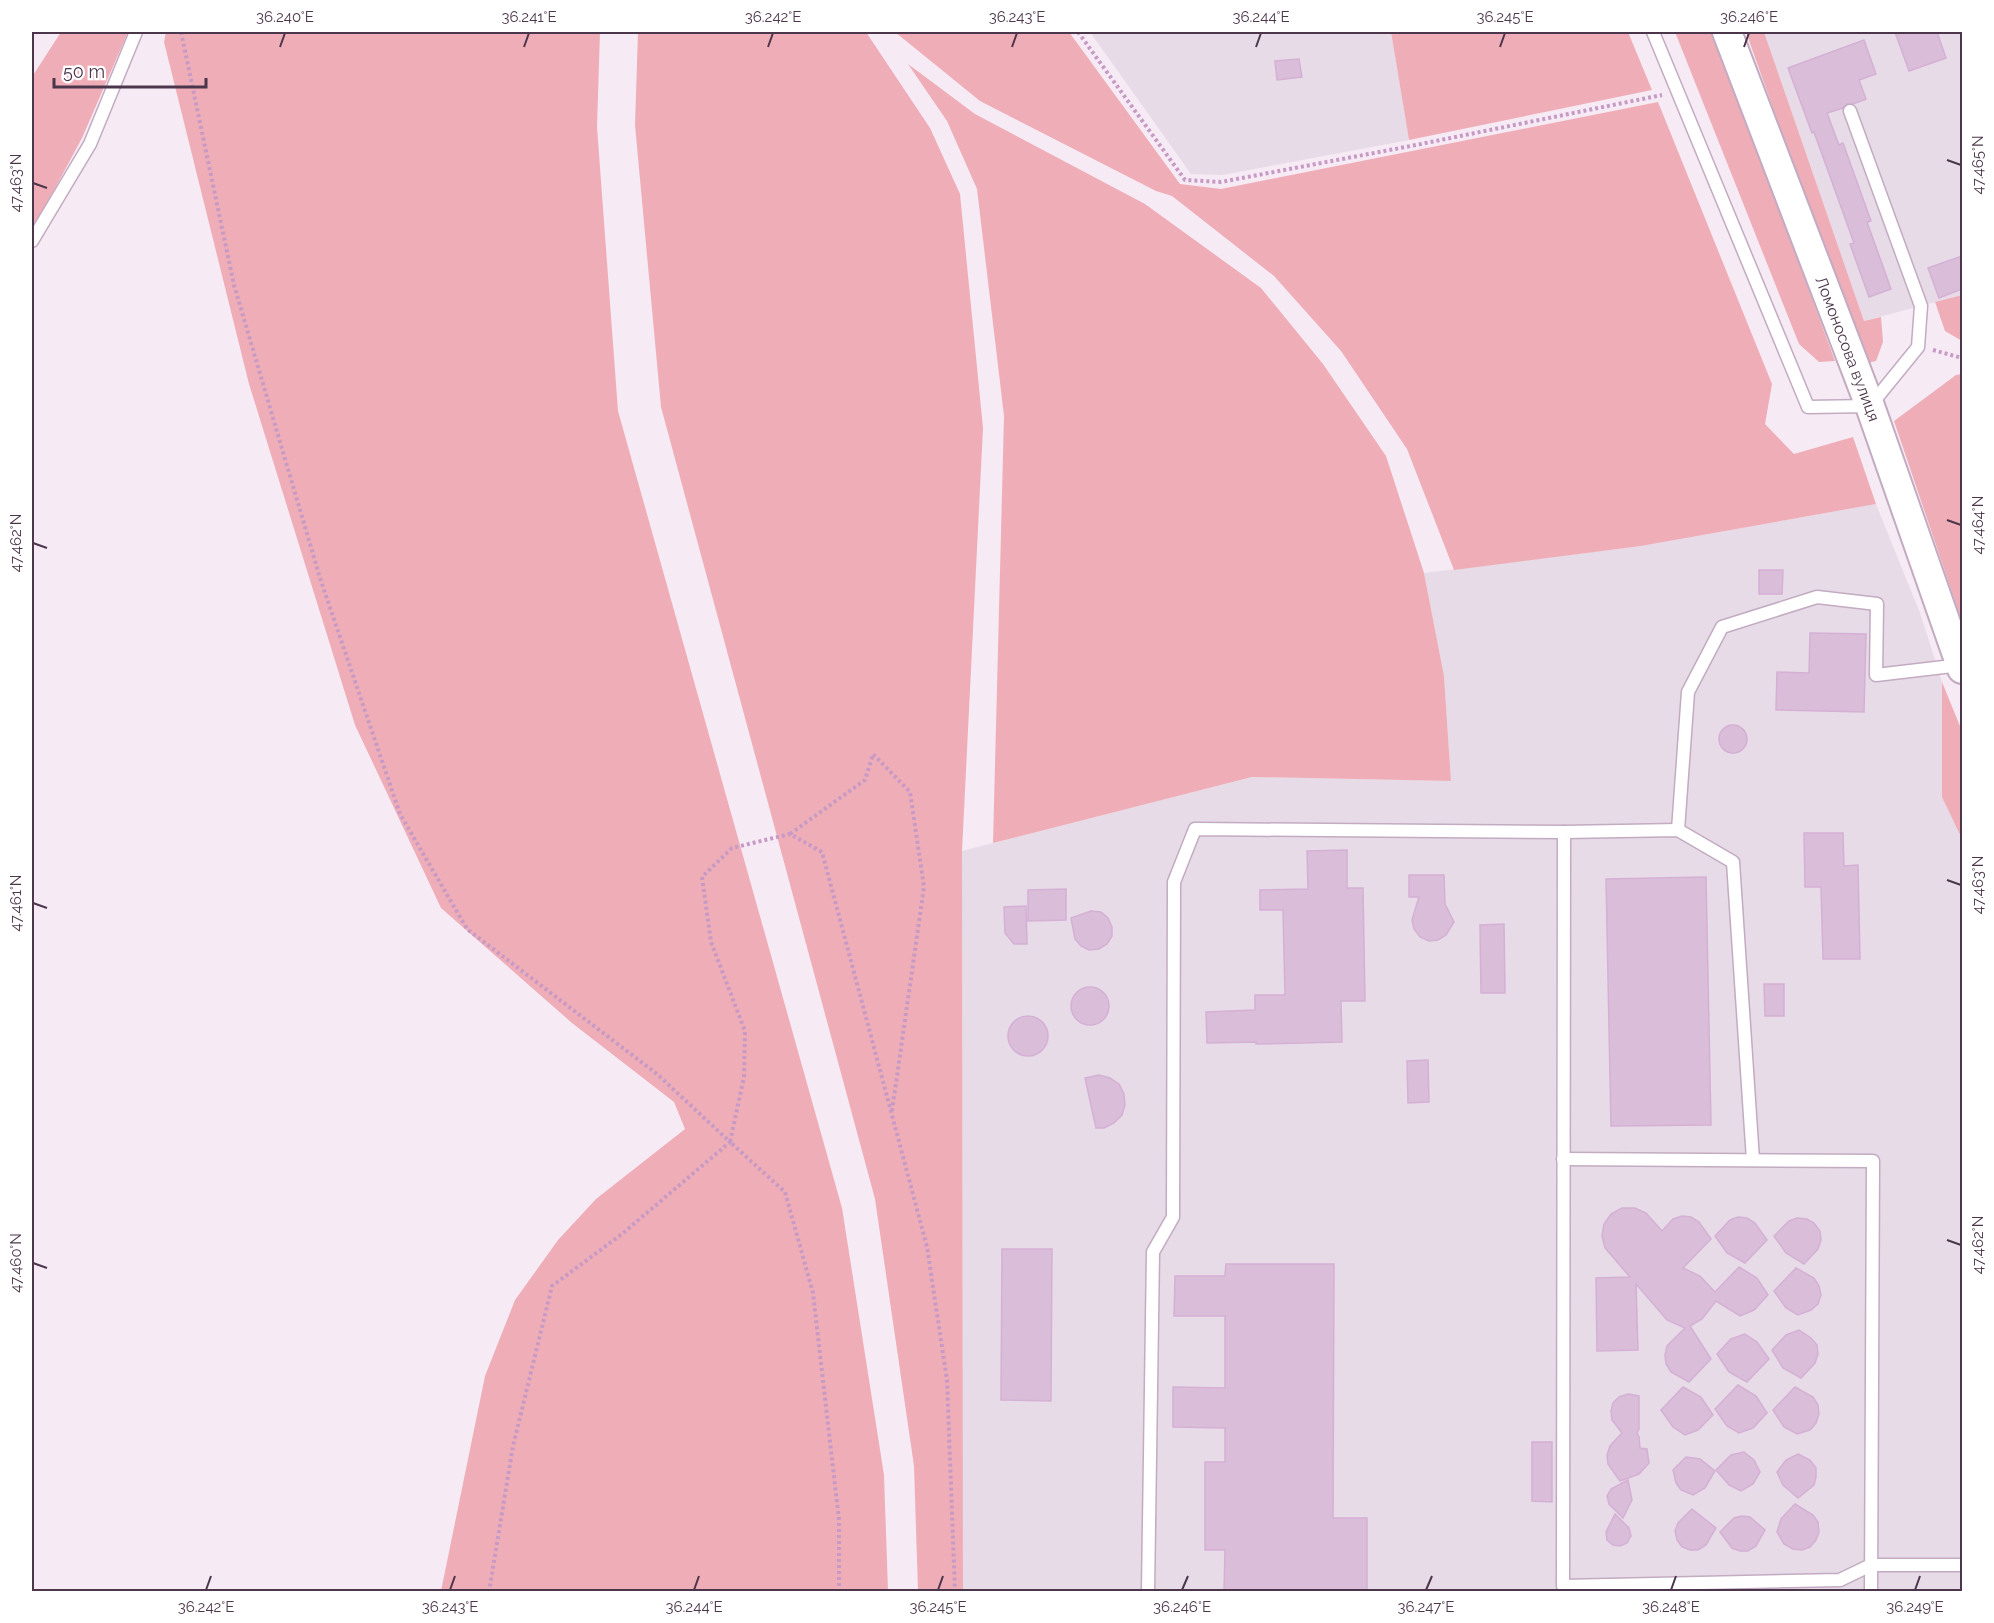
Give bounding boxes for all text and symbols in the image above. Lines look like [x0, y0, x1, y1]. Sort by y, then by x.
text: 36.240°E [256, 8, 314, 26]
text: 36.241°E [501, 8, 557, 26]
text: 36.242°E [745, 8, 801, 26]
text: 36.243°E [989, 8, 1045, 26]
text: 36.244°E [1232, 8, 1290, 26]
text: 36.245°E [1476, 8, 1534, 26]
text: 36.246°E [1720, 8, 1778, 26]
scale bar [54, 51, 206, 89]
text: 50 m [63, 61, 105, 82]
text: 47.465°N [1969, 136, 1987, 194]
text: 47.463°N [7, 154, 25, 212]
street label: Ломоносова вулиця [1811, 274, 1884, 424]
text: 47.464°N [1969, 496, 1987, 554]
text: 47.462°N [7, 514, 25, 572]
text: 47.463°N [1969, 856, 1987, 914]
text: 47.461°N [7, 875, 25, 931]
text: 47.462°N [1969, 1216, 1987, 1274]
text: 47.460°N [7, 1233, 25, 1293]
text: 36.242°E [178, 1598, 234, 1616]
text: 36.243°E [422, 1598, 478, 1616]
text: 36.244°E [665, 1598, 723, 1616]
text: 36.245°E [909, 1598, 967, 1616]
text: 36.246°E [1153, 1598, 1211, 1616]
text: 36.247°E [1398, 1598, 1454, 1616]
text: 36.248°E [1642, 1598, 1700, 1616]
text: 36.249°E [1886, 1598, 1944, 1616]

